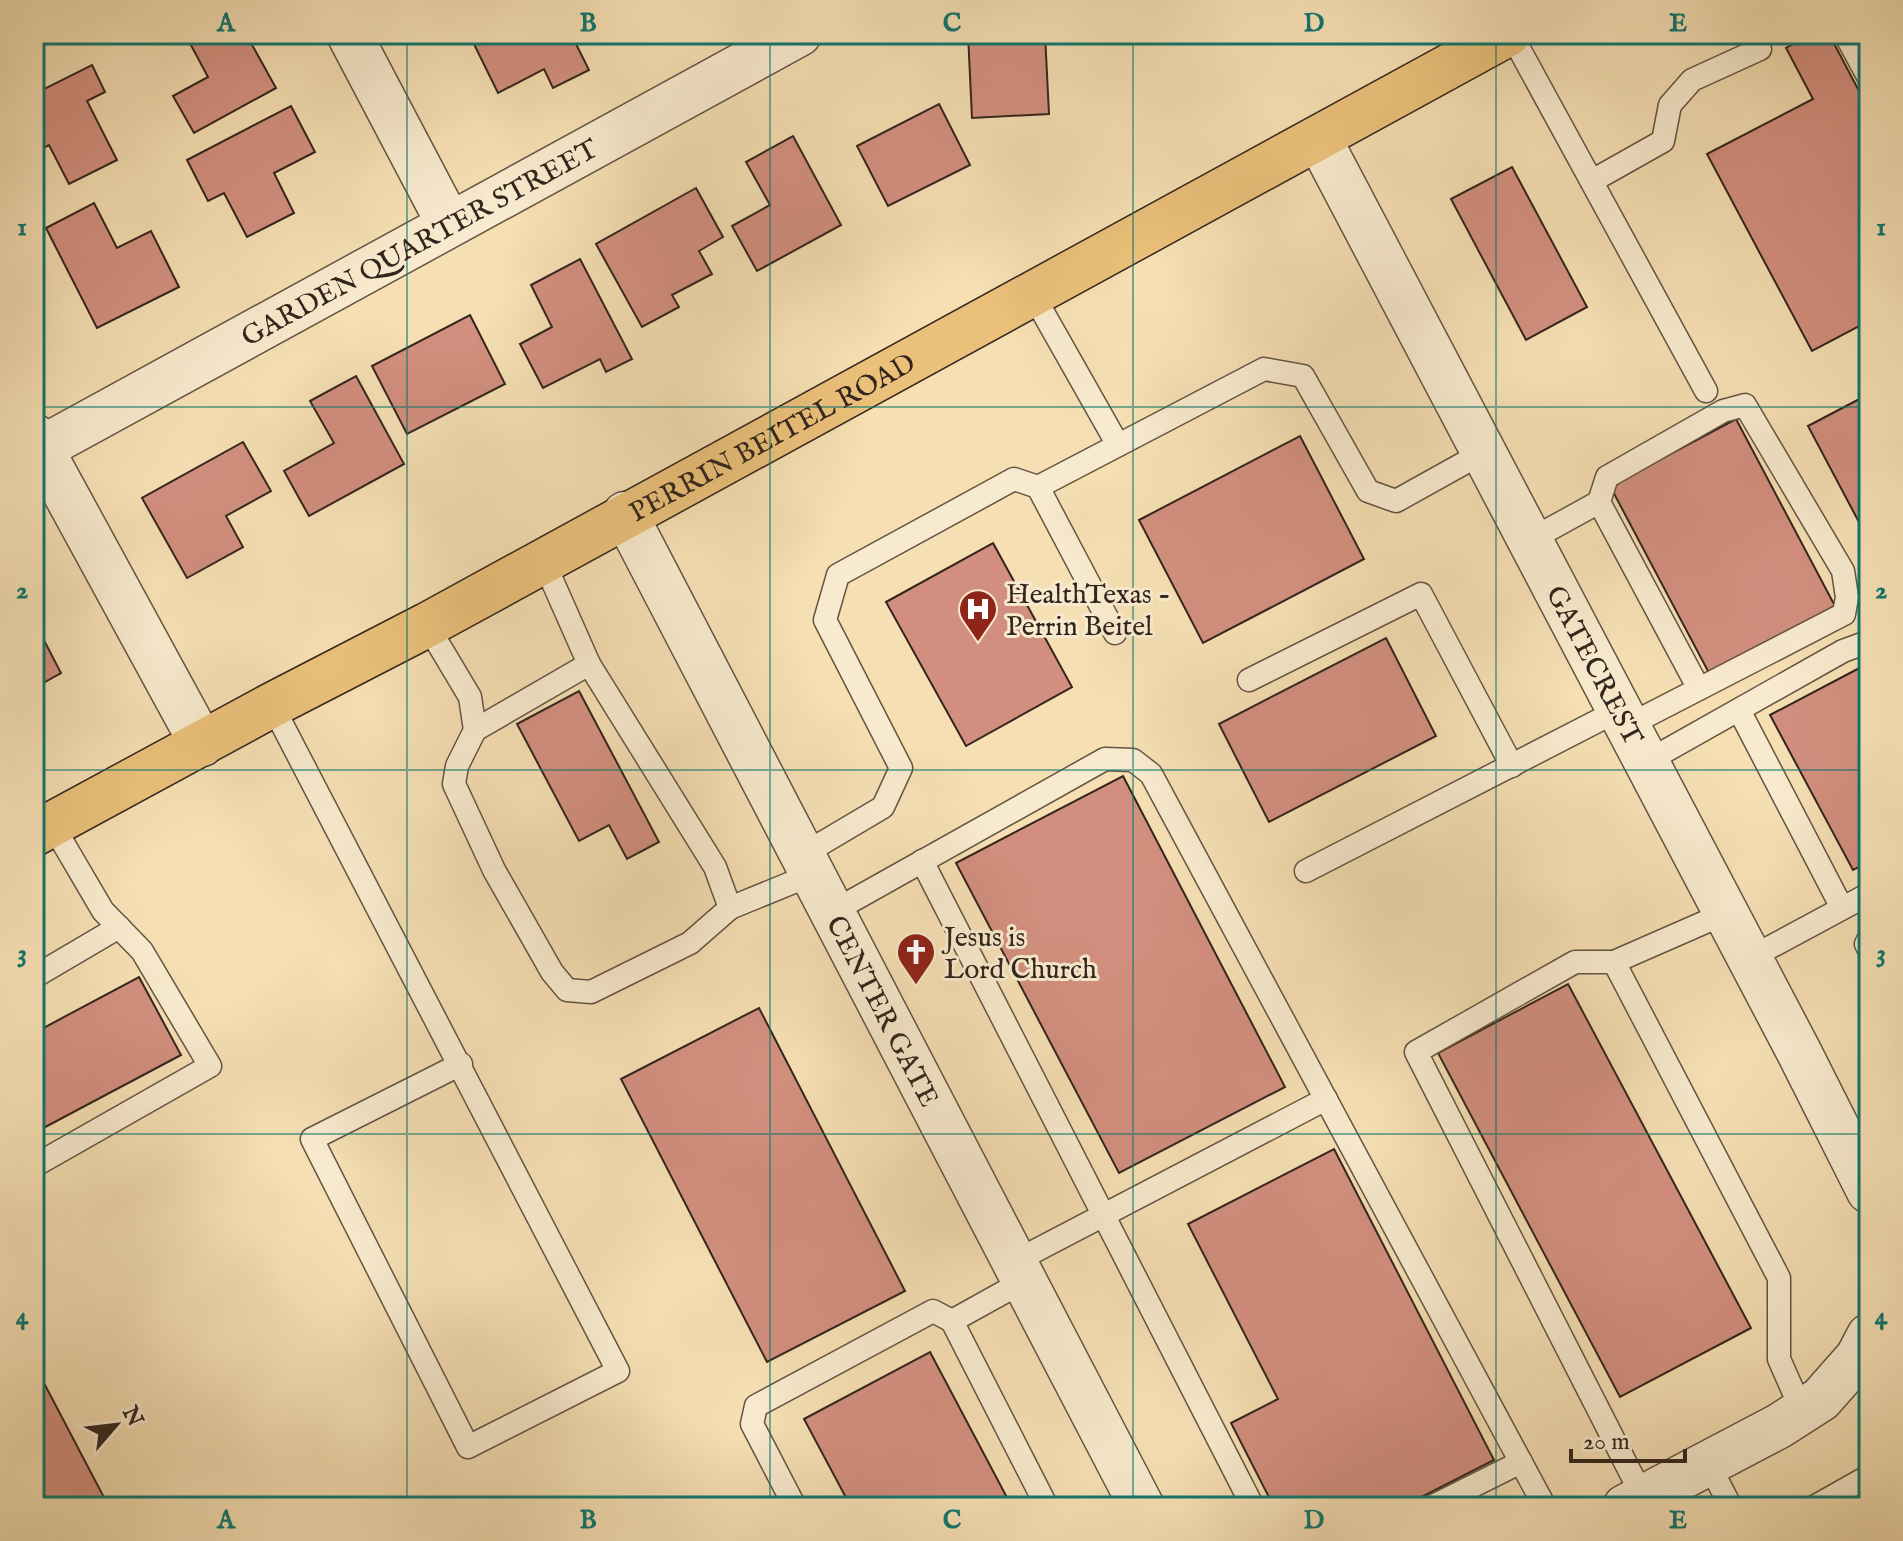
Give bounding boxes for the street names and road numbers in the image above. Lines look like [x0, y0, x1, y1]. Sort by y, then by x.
street label: GARDEN QUARTER STREET [236, 132, 605, 356]
street label: PERRIN BEITEL ROAD [624, 346, 922, 531]
street label: GATECREST [1537, 580, 1650, 752]
street label: CENTER GATE [817, 910, 946, 1113]

